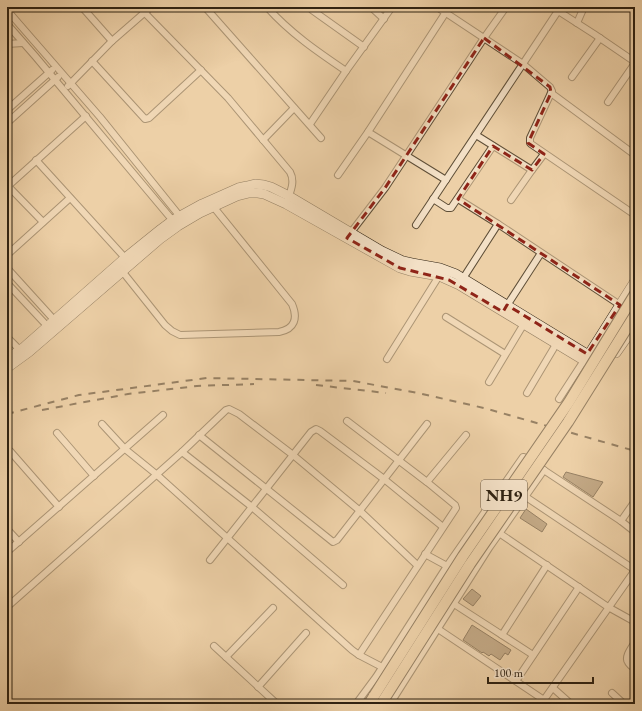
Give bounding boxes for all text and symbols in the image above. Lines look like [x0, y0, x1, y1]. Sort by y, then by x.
road number: NH9 [481, 480, 527, 510]
scale bar [488, 659, 593, 685]
text: 100 m [494, 665, 524, 681]

